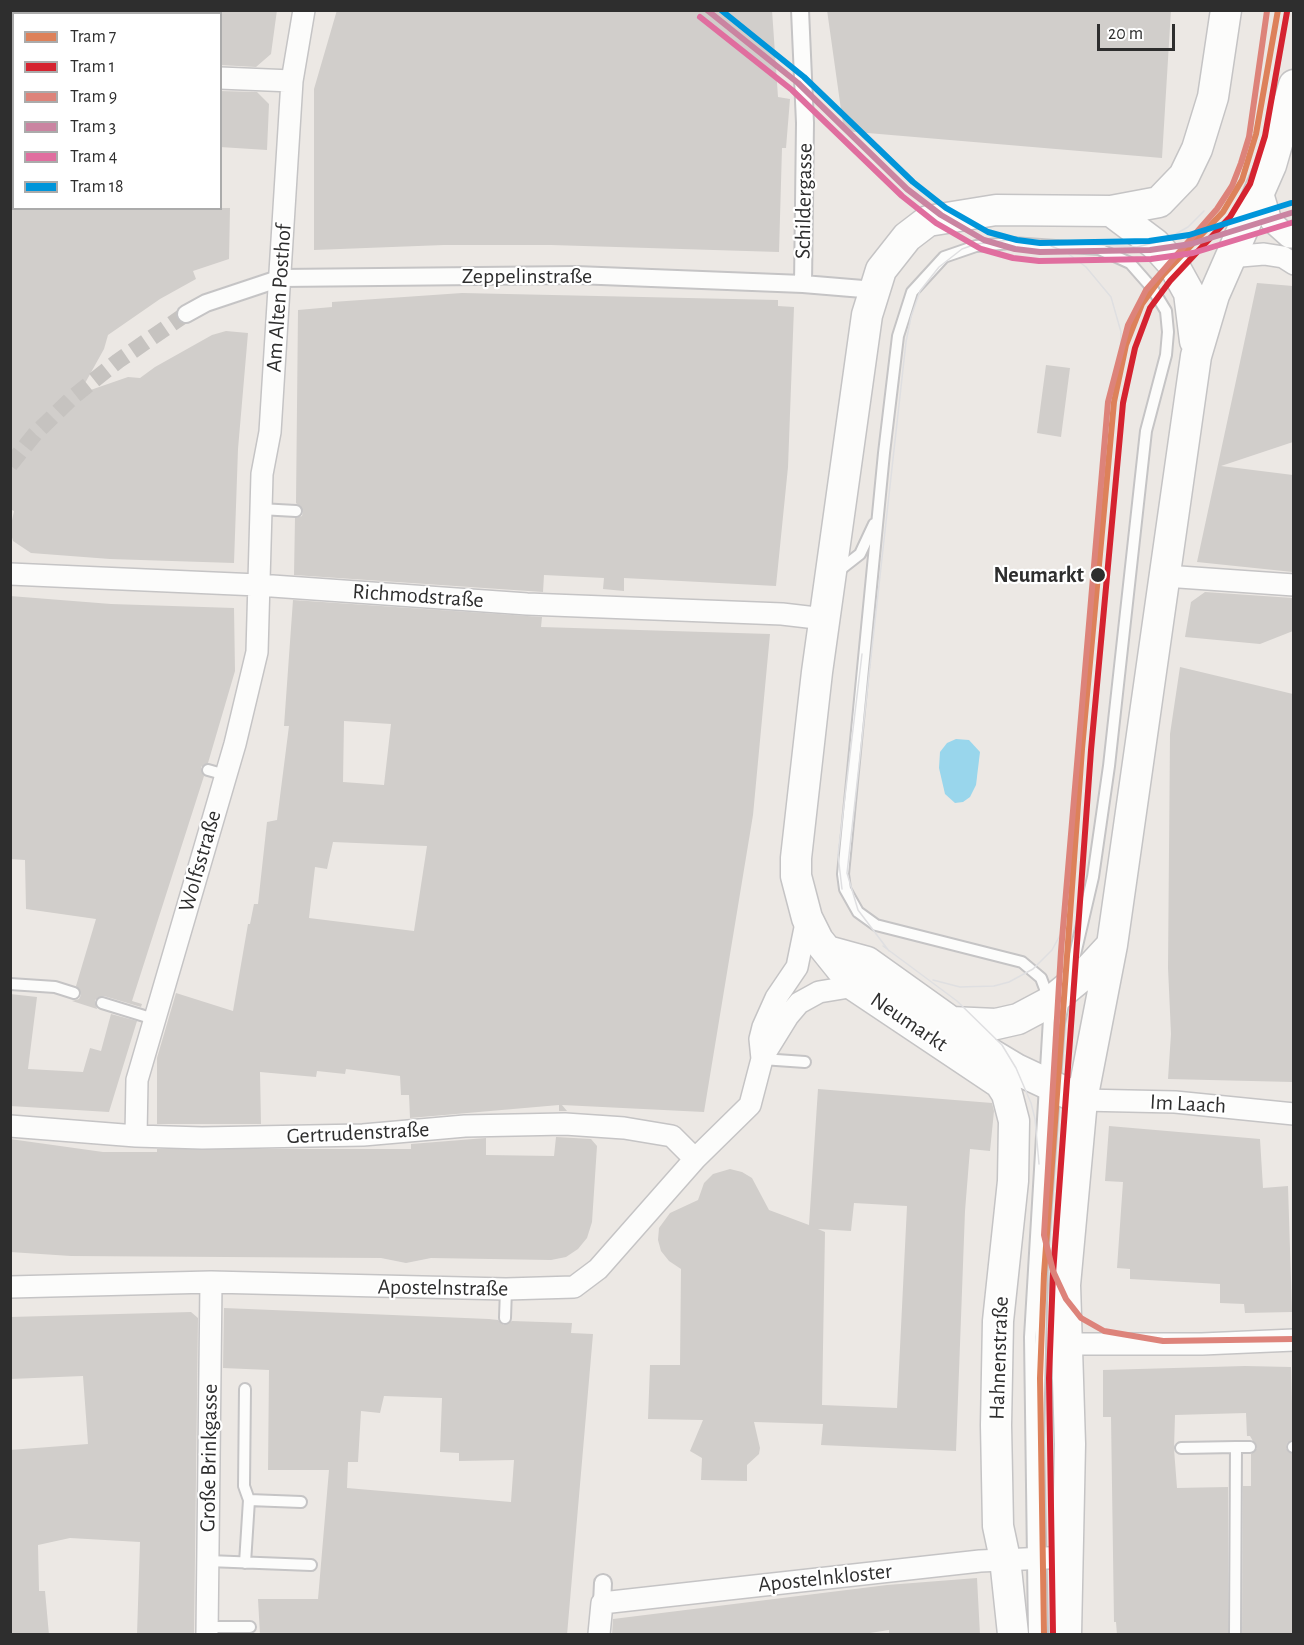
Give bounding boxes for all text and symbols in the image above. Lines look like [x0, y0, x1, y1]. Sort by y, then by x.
legend [12, 12, 222, 210]
scale bar [1100, 12, 1178, 50]
text: 20 m [1108, 25, 1143, 43]
text: Tram 7 [70, 28, 116, 46]
text: Tram 1 [70, 58, 115, 76]
text: Tram 9 [70, 88, 117, 106]
text: Tram 3 [70, 118, 116, 136]
street label: Schildergasse [790, 143, 818, 259]
text: Tram 4 [70, 148, 117, 166]
text: Tram 18 [70, 178, 124, 196]
street label: Am Alten Posthof [261, 223, 297, 373]
street label: Zeppelinstraße [462, 263, 592, 289]
place label: Neumarkt [993, 562, 1084, 588]
marker: Neumarkt [1089, 566, 1107, 584]
street label: Richmodstraße [351, 578, 485, 614]
street label: Wolfsstraße [173, 807, 227, 915]
street label: Neumarkt [865, 987, 953, 1057]
street label: Im Laach [1149, 1089, 1227, 1119]
street label: Gertrudenstraße [286, 1116, 430, 1150]
street label: Apostelnstraße [377, 1274, 509, 1302]
street label: Hahnenstraße [984, 1296, 1014, 1420]
street label: Große Brinkgasse [195, 1384, 223, 1532]
street label: Apostelnkloster [757, 1558, 893, 1598]

